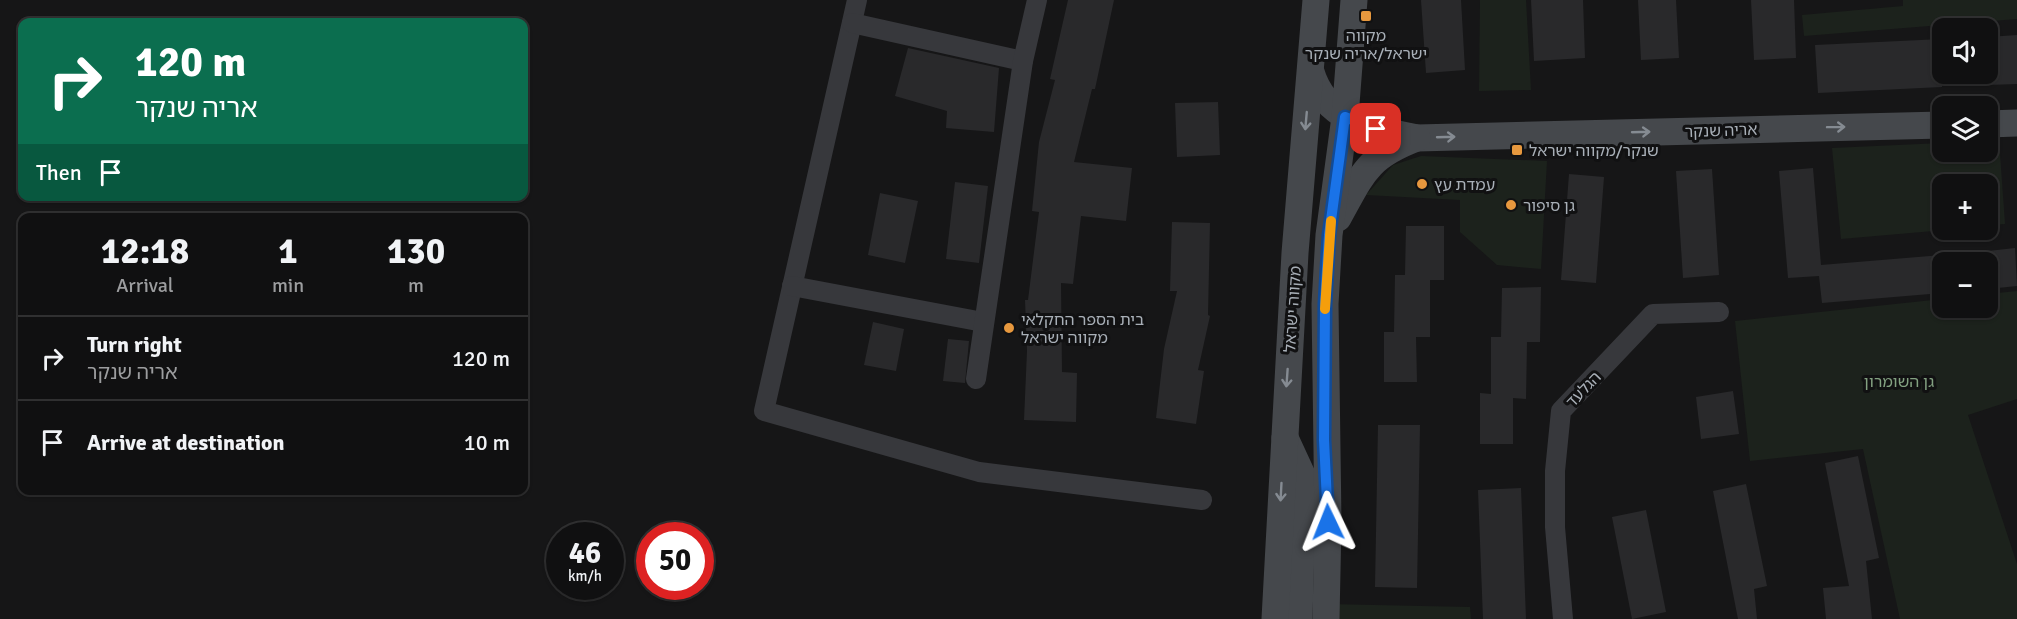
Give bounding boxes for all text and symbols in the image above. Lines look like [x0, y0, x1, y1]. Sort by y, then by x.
marker: מקווה ישראל/אריה שנקר [1359, 9, 1373, 23]
map controls [1932, 18, 1998, 318]
button: sound [1932, 18, 1998, 84]
place label: מקווה ישראל/אריה שנקר [1305, 26, 1427, 64]
text: 120 m [135, 37, 246, 88]
icon: right [36, 42, 114, 120]
text: אריה שנקר [135, 92, 257, 125]
button: layers [1932, 96, 1998, 162]
pin [1350, 103, 1401, 154]
one-way arrow [1301, 111, 1312, 131]
icon: arrive [1359, 112, 1392, 145]
street label: אריה שנקר [1684, 120, 1758, 142]
one-way arrow [1826, 121, 1846, 133]
one-way arrow [1631, 126, 1651, 138]
one-way arrow [1436, 132, 1456, 143]
place label: שנקר/מקווה ישראל [1529, 141, 1659, 161]
marker: שנקר/מקווה ישראל [1510, 143, 1524, 157]
icon: arrive [94, 156, 127, 189]
text: Then [36, 159, 82, 186]
button: + [1932, 174, 1998, 240]
place label: עמדת עץ [1434, 175, 1495, 195]
marker: עמדת עץ [1415, 177, 1429, 191]
place label: גן סיפור [1523, 196, 1575, 216]
marker: גן סיפור [1504, 198, 1518, 212]
text: 12:18 [101, 229, 189, 274]
text: 1 [278, 229, 298, 274]
text: 130 [387, 229, 445, 274]
button: − [1932, 252, 1998, 318]
street label: מקווה ישראל [1280, 265, 1306, 353]
text: Arrival [116, 273, 174, 298]
text: min [272, 273, 304, 298]
text: m [408, 273, 424, 298]
place label: בית הספר החקלאי מקווה ישראל [1021, 310, 1144, 348]
marker: בית הספר החקלאי מקווה ישראל [1002, 321, 1016, 335]
text: Turn right [87, 331, 182, 358]
icon: right [36, 342, 69, 375]
text: 120 m [452, 345, 510, 372]
text: אריה שנקר [87, 360, 178, 385]
one-way arrow [1281, 368, 1292, 388]
street label: הגלעד [1562, 368, 1606, 412]
park label: גן השומרון [1864, 372, 1934, 392]
icon: arrive [36, 426, 69, 459]
text: Arrive at destination [87, 429, 284, 456]
text: 10 m [464, 429, 510, 456]
one-way arrow [1275, 482, 1286, 502]
position arrow [1296, 490, 1360, 554]
speed limit sign: 50 [636, 522, 714, 600]
text: 46 [569, 535, 601, 572]
text: km/h [568, 567, 602, 585]

